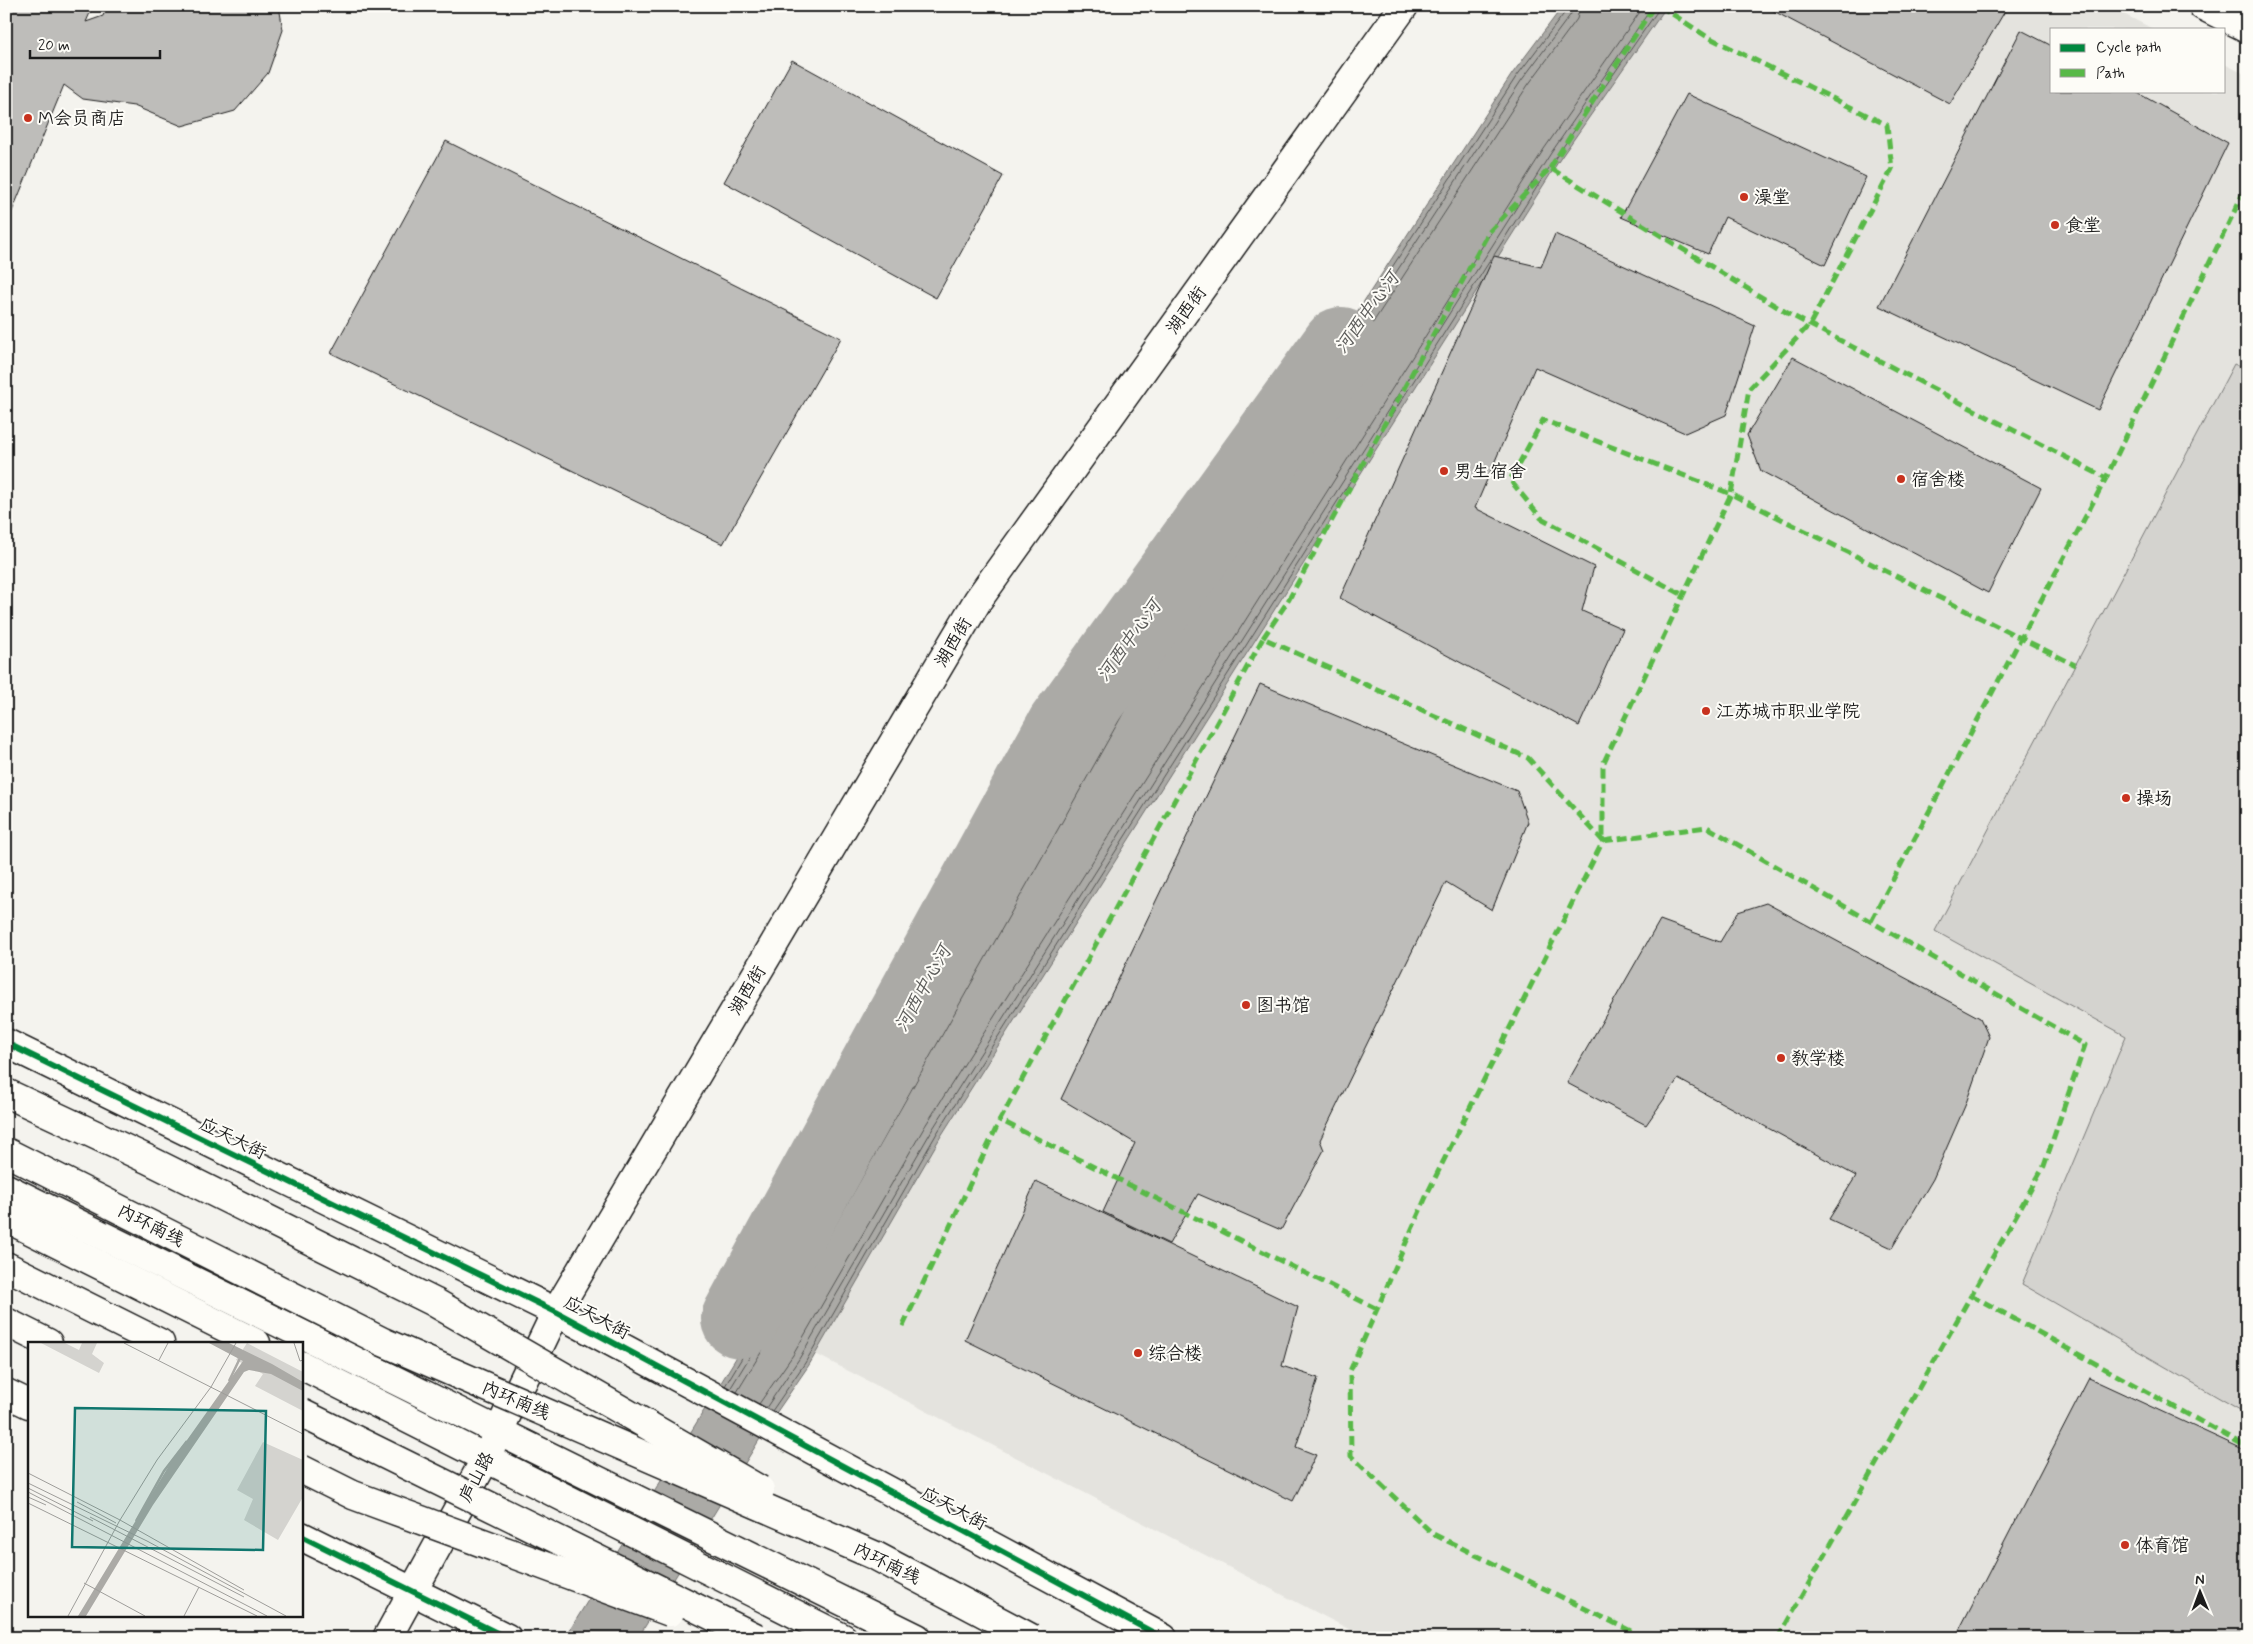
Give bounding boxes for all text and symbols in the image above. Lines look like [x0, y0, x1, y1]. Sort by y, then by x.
scale bar [30, 28, 160, 60]
legend [2050, 28, 2226, 92]
text: 20 m [38, 36, 70, 56]
text: Cycle path [2096, 38, 2161, 58]
text: Path [2096, 64, 2125, 84]
place label: M会员商店 [38, 107, 126, 131]
marker: M会员商店 [22, 112, 34, 124]
place label: 澡堂 [1754, 186, 1790, 210]
marker: 澡堂 [1738, 191, 1750, 203]
place label: 食堂 [2065, 214, 2101, 238]
marker: 食堂 [2049, 219, 2061, 231]
water label: 河西中心河 [1329, 265, 1407, 359]
street label: 湖西街 [1161, 282, 1212, 339]
place label: 男生宿舍 [1454, 460, 1526, 484]
marker: 男生宿舍 [1438, 465, 1450, 477]
place label: 宿舍楼 [1911, 468, 1965, 492]
marker: 宿舍楼 [1895, 473, 1907, 485]
water label: 河西中心河 [1091, 593, 1169, 687]
street label: 湖西街 [930, 613, 978, 672]
place label: 江苏城市职业学院 [1716, 700, 1860, 724]
marker: 江苏城市职业学院 [1700, 705, 1712, 717]
place label: 操场 [2136, 787, 2172, 811]
marker: 操场 [2120, 792, 2132, 804]
water label: 河西中心河 [889, 939, 959, 1036]
street label: 湖西街 [724, 961, 772, 1020]
place label: 图书馆 [1256, 994, 1310, 1018]
marker: 图书馆 [1240, 999, 1252, 1011]
place label: 教学楼 [1791, 1047, 1845, 1071]
marker: 教学楼 [1775, 1052, 1787, 1064]
street label: 应天大街 [195, 1112, 270, 1165]
street label: 内环南线 [113, 1199, 188, 1253]
street label: 应天大街 [559, 1290, 634, 1345]
inset map [28, 1342, 302, 1616]
place label: 综合楼 [1148, 1342, 1202, 1366]
marker: 综合楼 [1132, 1347, 1144, 1359]
street label: 内环南线 [478, 1376, 553, 1426]
street label: 庐山路 [454, 1448, 500, 1507]
street label: 应天大街 [916, 1481, 991, 1536]
place label: 体育馆 [2135, 1534, 2189, 1558]
street label: 内环南线 [849, 1537, 924, 1590]
marker: 体育馆 [2119, 1539, 2131, 1551]
north arrow [2176, 1566, 2226, 1616]
text: N [2195, 1571, 2205, 1589]

